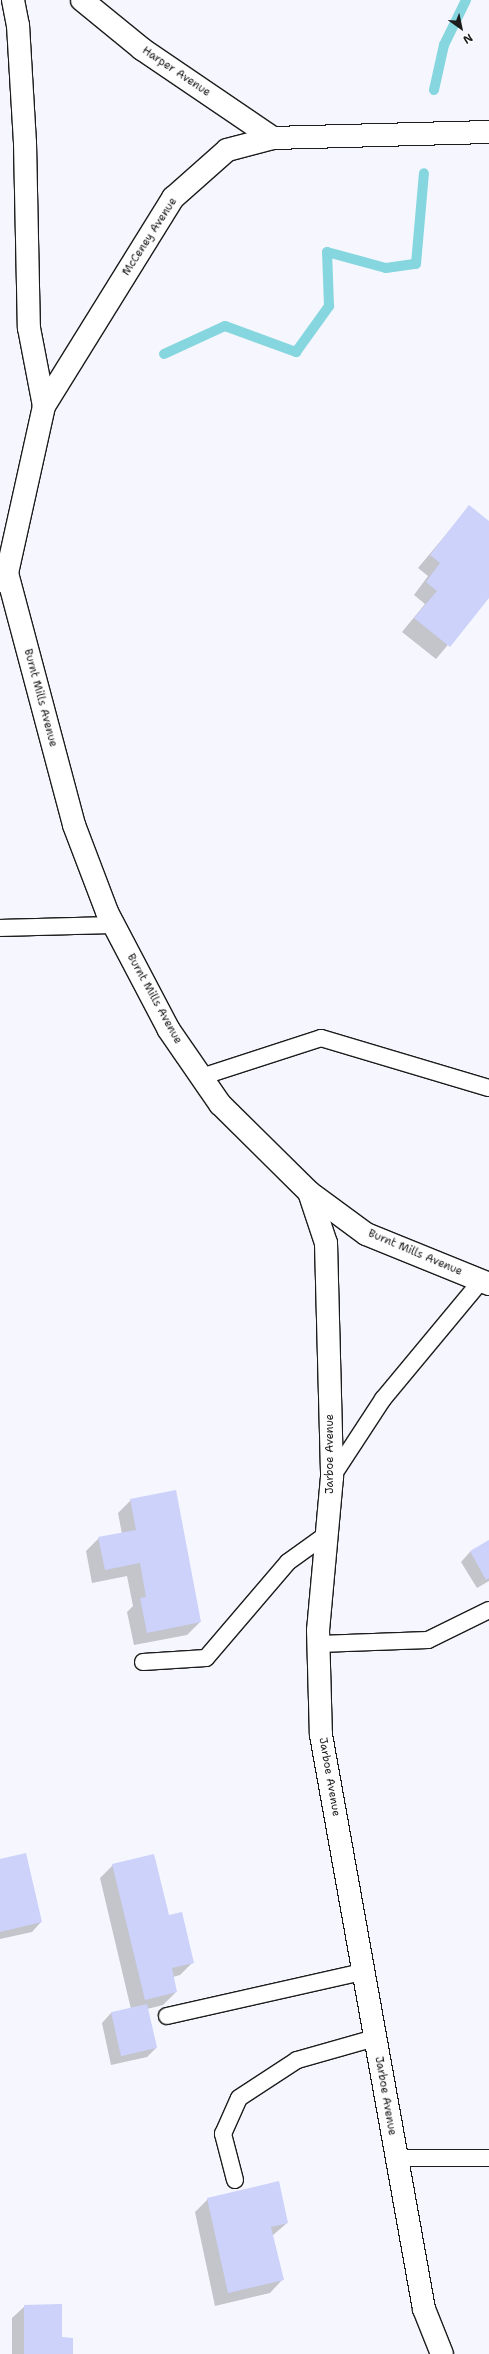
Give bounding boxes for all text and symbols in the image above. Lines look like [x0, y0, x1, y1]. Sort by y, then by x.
north arrow [441, 8, 481, 48]
text: N [460, 30, 476, 47]
street label: Harper Avenue [139, 44, 213, 100]
street label: McCeney Avenue [120, 196, 180, 278]
street label: Burnt Mills Avenue [21, 648, 59, 748]
street label: Burnt Mills Avenue [124, 952, 184, 1046]
street label: Burnt Mills Avenue [366, 1227, 464, 1279]
street label: Jarboe Avenue [323, 1414, 337, 1494]
street label: Jarboe Avenue [316, 1736, 342, 1818]
street label: Jarboe Avenue [372, 2055, 398, 2137]

